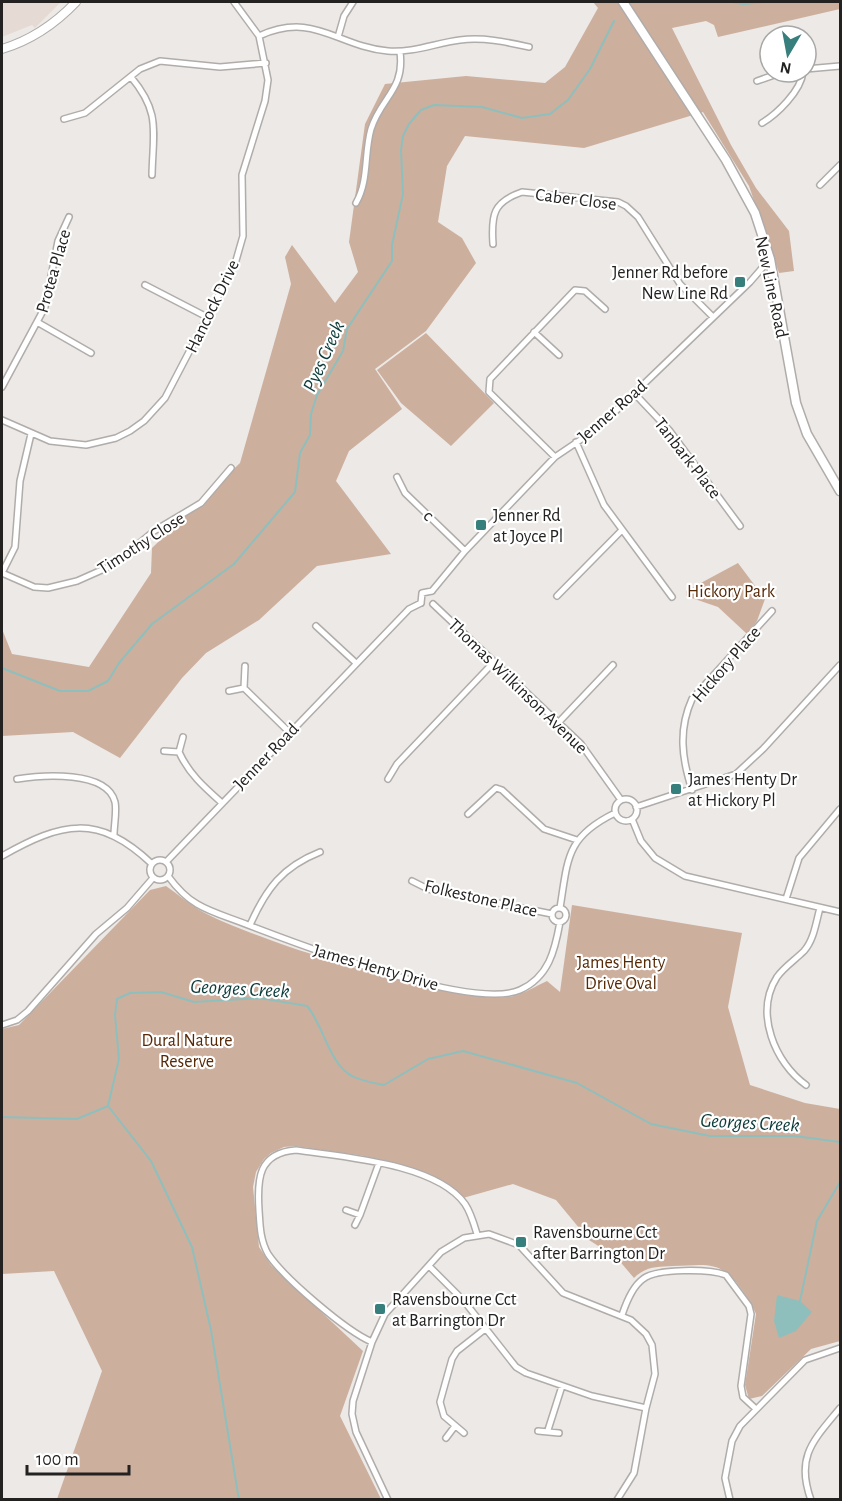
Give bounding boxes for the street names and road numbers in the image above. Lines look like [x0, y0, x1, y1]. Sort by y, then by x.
street label: Caber Close [534, 186, 617, 214]
street label: Protea Place [33, 227, 74, 315]
street label: New Line Road [751, 235, 791, 340]
street label: Hancock Drive [183, 257, 243, 356]
street label: Jenner Road [575, 377, 651, 446]
street label: Tanbark Place [650, 415, 724, 502]
street label: c [420, 507, 437, 525]
street label: Timothy Close [95, 509, 188, 578]
street label: Thomas Wilkinson Avenue [444, 616, 590, 758]
street label: Hickory Place [689, 623, 764, 706]
street label: Jenner Road [231, 720, 303, 793]
street label: Folkestone Place [423, 877, 539, 921]
street label: James Henty Drive [311, 942, 440, 994]

